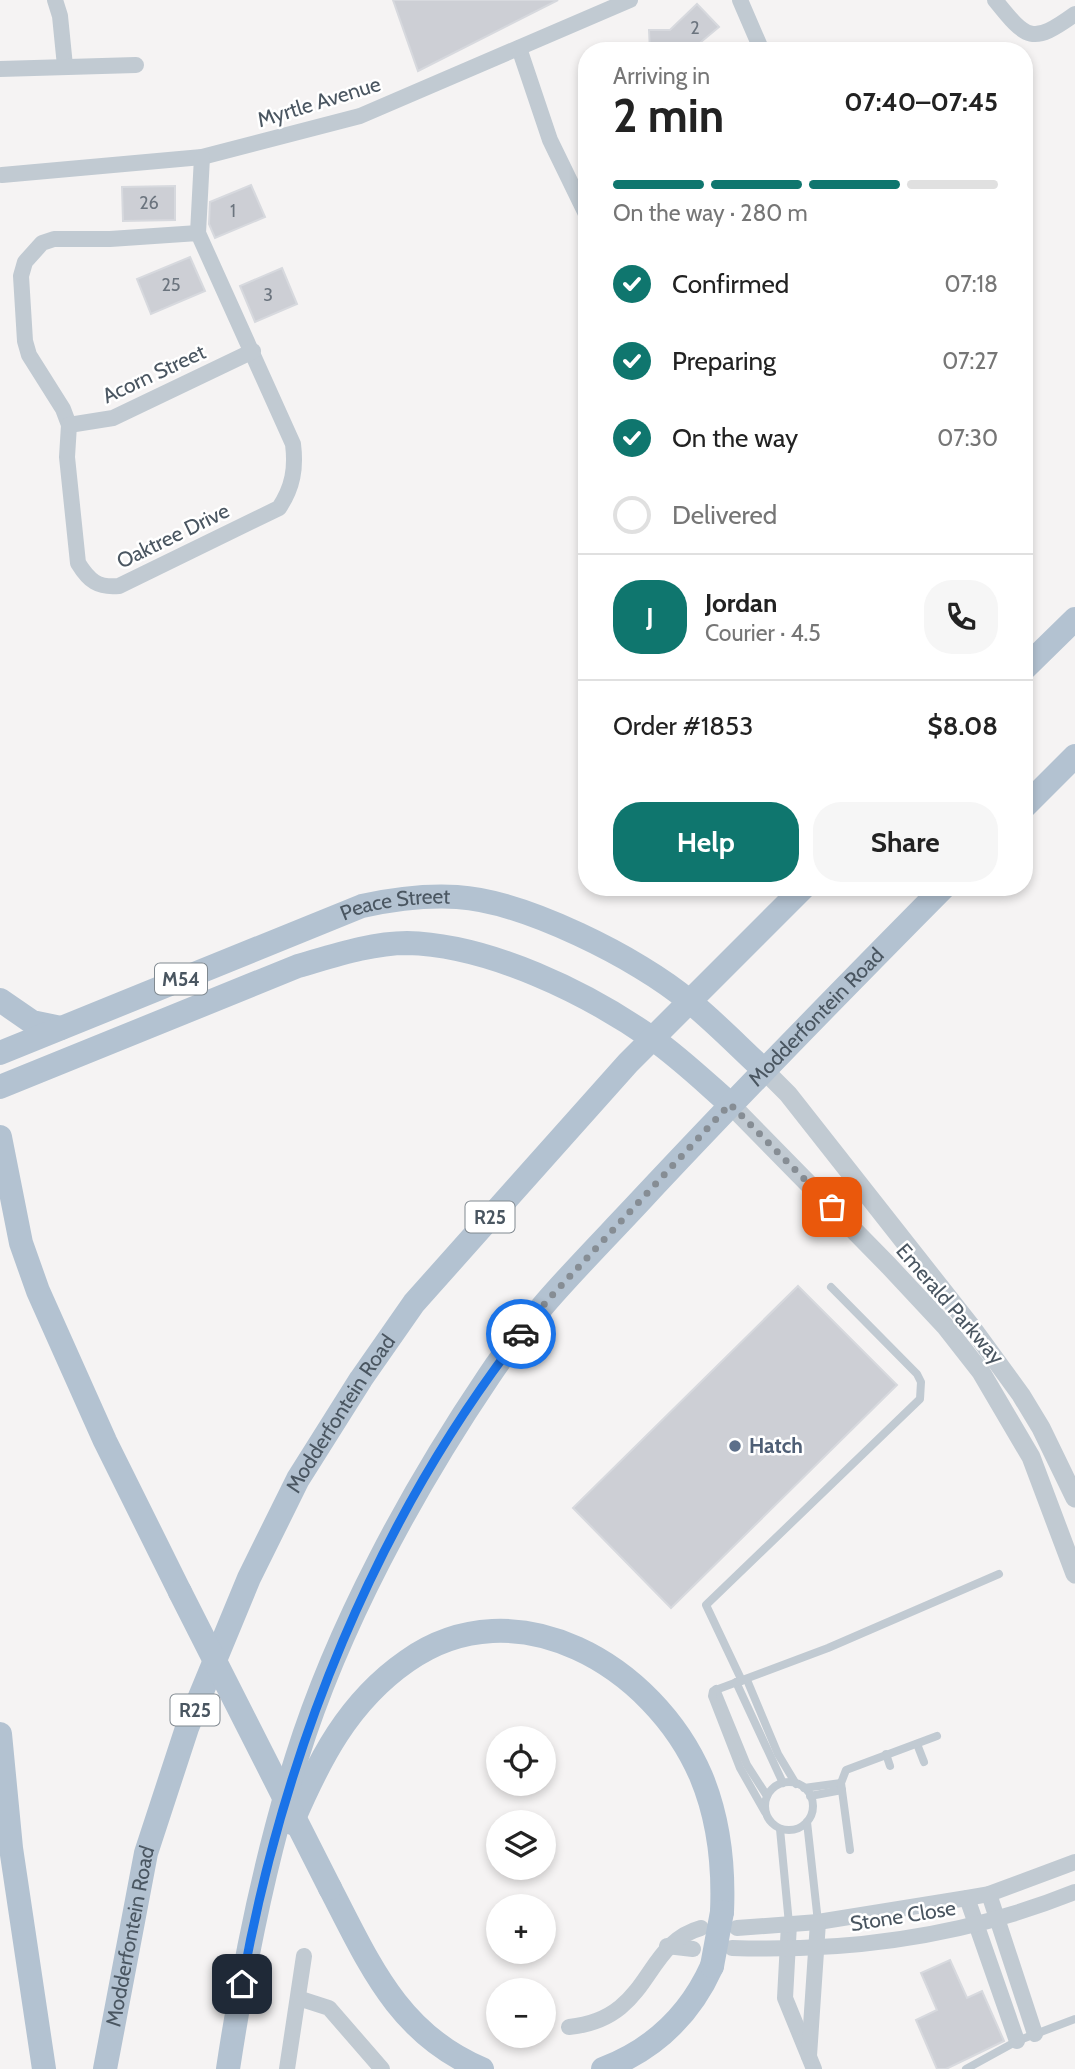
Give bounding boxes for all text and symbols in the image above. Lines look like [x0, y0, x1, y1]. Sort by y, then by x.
house number: 2 [690, 17, 700, 39]
text: Arriving in [613, 62, 710, 90]
street label: Myrtle Avenue [254, 71, 384, 132]
text: 07:40–07:45 [844, 86, 998, 118]
text: 2 min [613, 88, 724, 144]
house number: 26 [139, 192, 159, 214]
text: On the way · 280 m [613, 199, 808, 227]
house number: 1 [230, 200, 236, 222]
icon: check [613, 265, 651, 303]
text: Confirmed [672, 268, 789, 300]
text: 07:18 [944, 270, 998, 298]
house number: 25 [161, 274, 181, 296]
house number: 3 [263, 284, 273, 306]
street label: Acorn Street [98, 339, 209, 408]
icon: check [613, 342, 651, 380]
text: Preparing [672, 345, 776, 377]
text: 07:27 [942, 347, 998, 375]
icon: check [613, 419, 651, 457]
text: On the way [672, 422, 798, 454]
text: 07:30 [937, 424, 998, 452]
street label: Oaktree Drive [112, 497, 233, 574]
text: Delivered [672, 499, 777, 531]
button: phone [924, 580, 998, 654]
text: Jordan [705, 587, 777, 619]
text: J [646, 601, 654, 633]
text: Courier · 4.5 [705, 619, 821, 647]
text: Order #1853 [613, 710, 753, 742]
text: $8.08 [928, 710, 998, 742]
button: Help [613, 802, 799, 882]
button: Share [813, 802, 998, 882]
street label: Peace Street [336, 883, 451, 926]
street label: Modderfontein Road [743, 942, 889, 1091]
road number: M54 [155, 964, 207, 995]
pin [802, 1177, 862, 1237]
icon: bag [813, 1188, 851, 1226]
road number: R25 [466, 1202, 514, 1232]
street label: Emerald Parkway [891, 1238, 1010, 1369]
courier [486, 1299, 556, 1369]
icon: car [502, 1315, 540, 1353]
street label: Modderfontein Road [280, 1330, 400, 1497]
place label: Hatch [749, 1433, 803, 1458]
marker: Hatch [727, 1438, 743, 1454]
road number: R25 [170, 1694, 220, 1726]
map controls [486, 1726, 556, 2048]
button: locate [486, 1726, 556, 1796]
button: layers [486, 1810, 556, 1880]
street label: Modderfontein Road [100, 1843, 160, 2029]
button: + [486, 1894, 556, 1964]
street label: Stone Close [848, 1895, 958, 1936]
pin [212, 1954, 272, 2014]
icon: home [223, 1965, 261, 2003]
button: − [486, 1978, 556, 2048]

